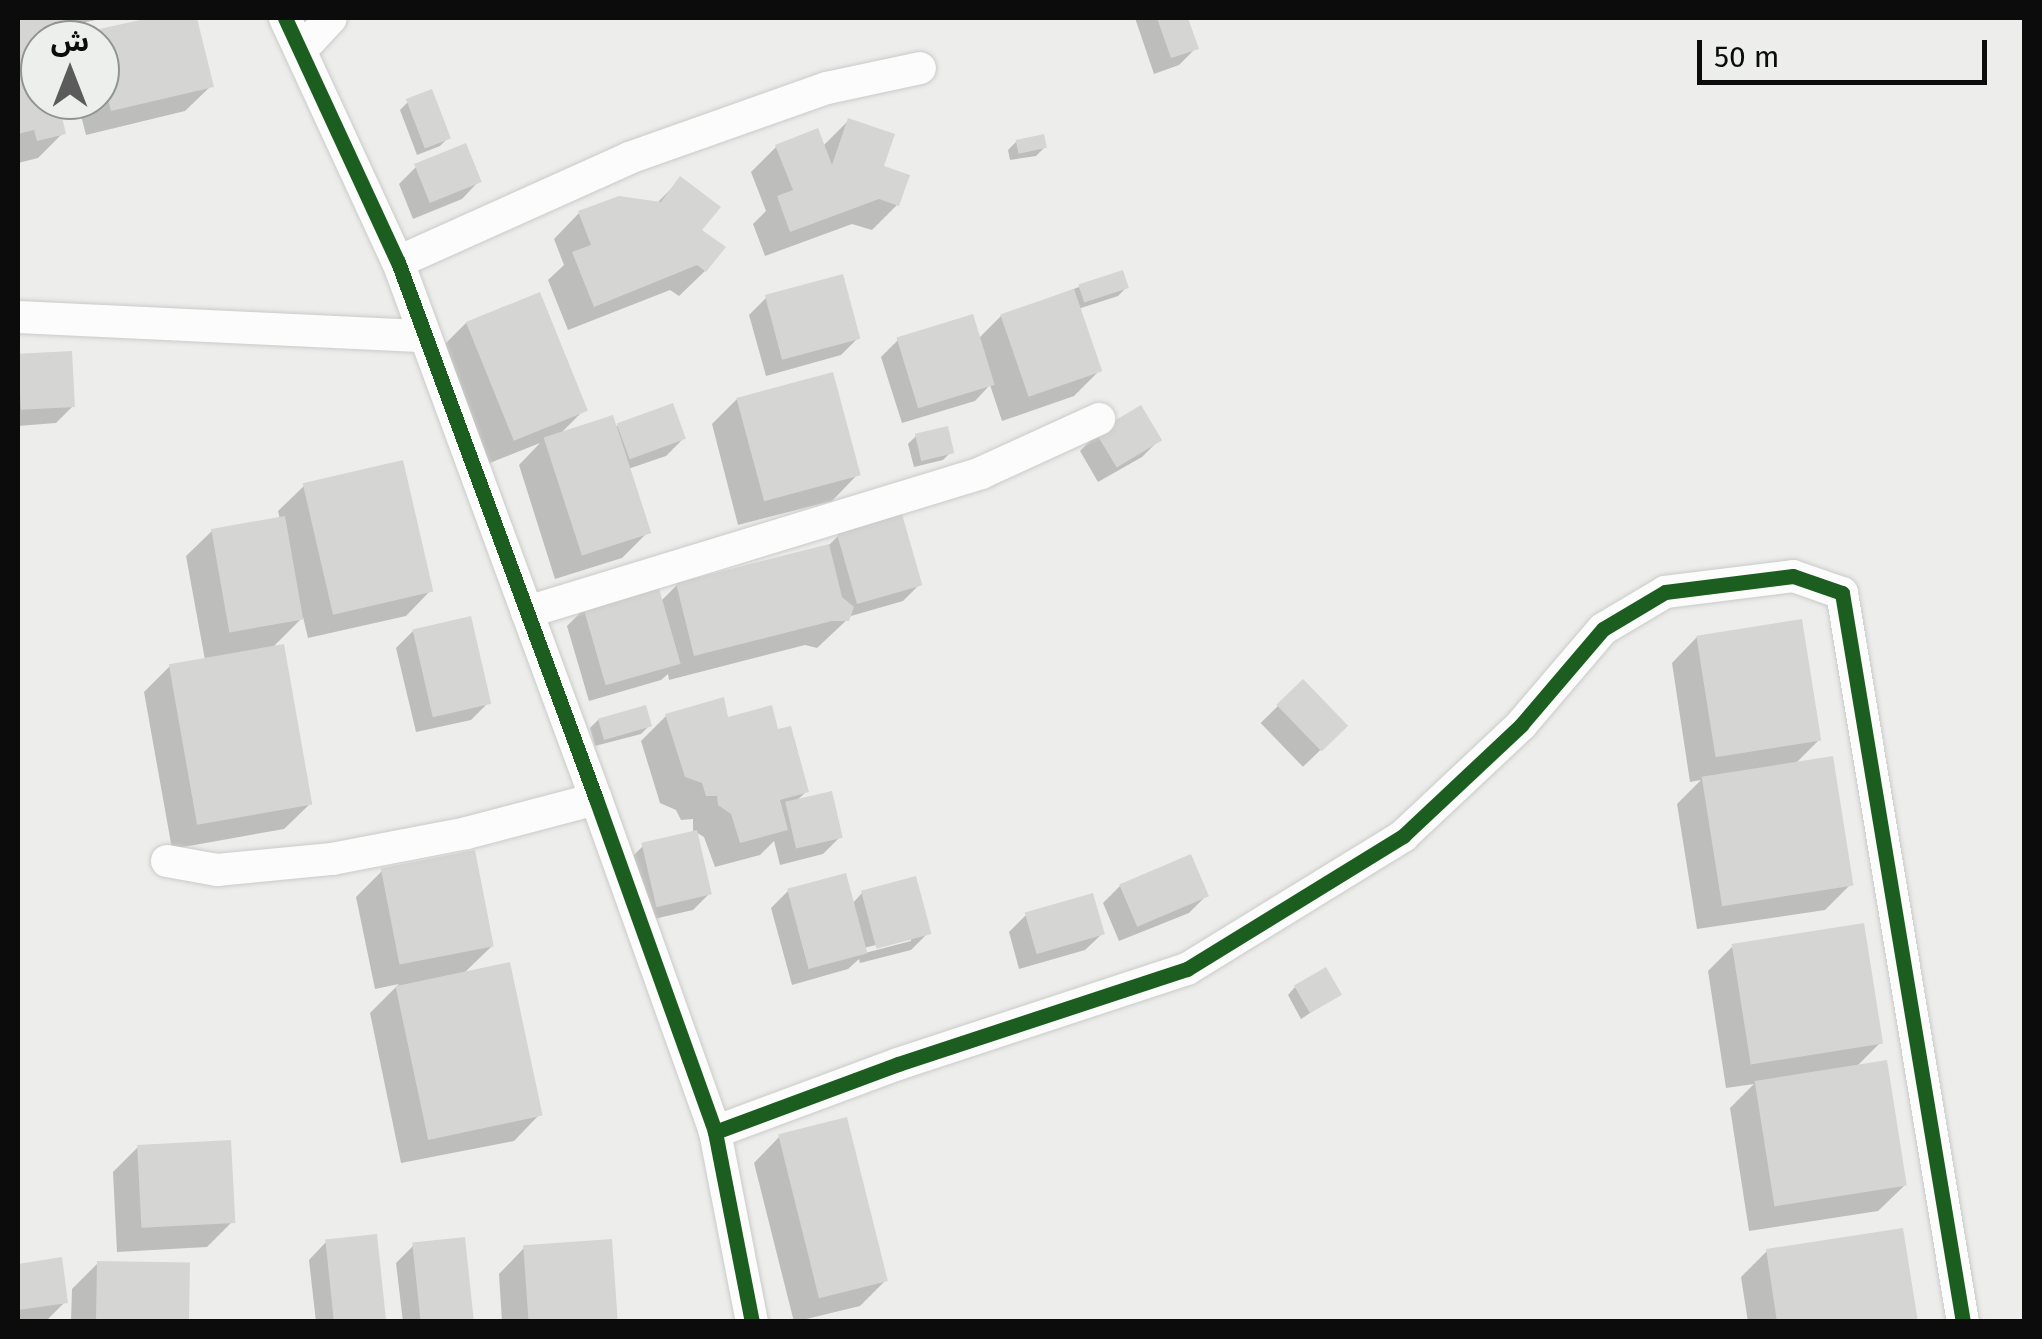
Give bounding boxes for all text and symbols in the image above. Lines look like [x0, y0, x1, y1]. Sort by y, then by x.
north arrow [20, 20, 120, 120]
scale bar [1702, 20, 1992, 82]
text: ش [51, 25, 89, 58]
text: 50 m [1714, 39, 1779, 75]

